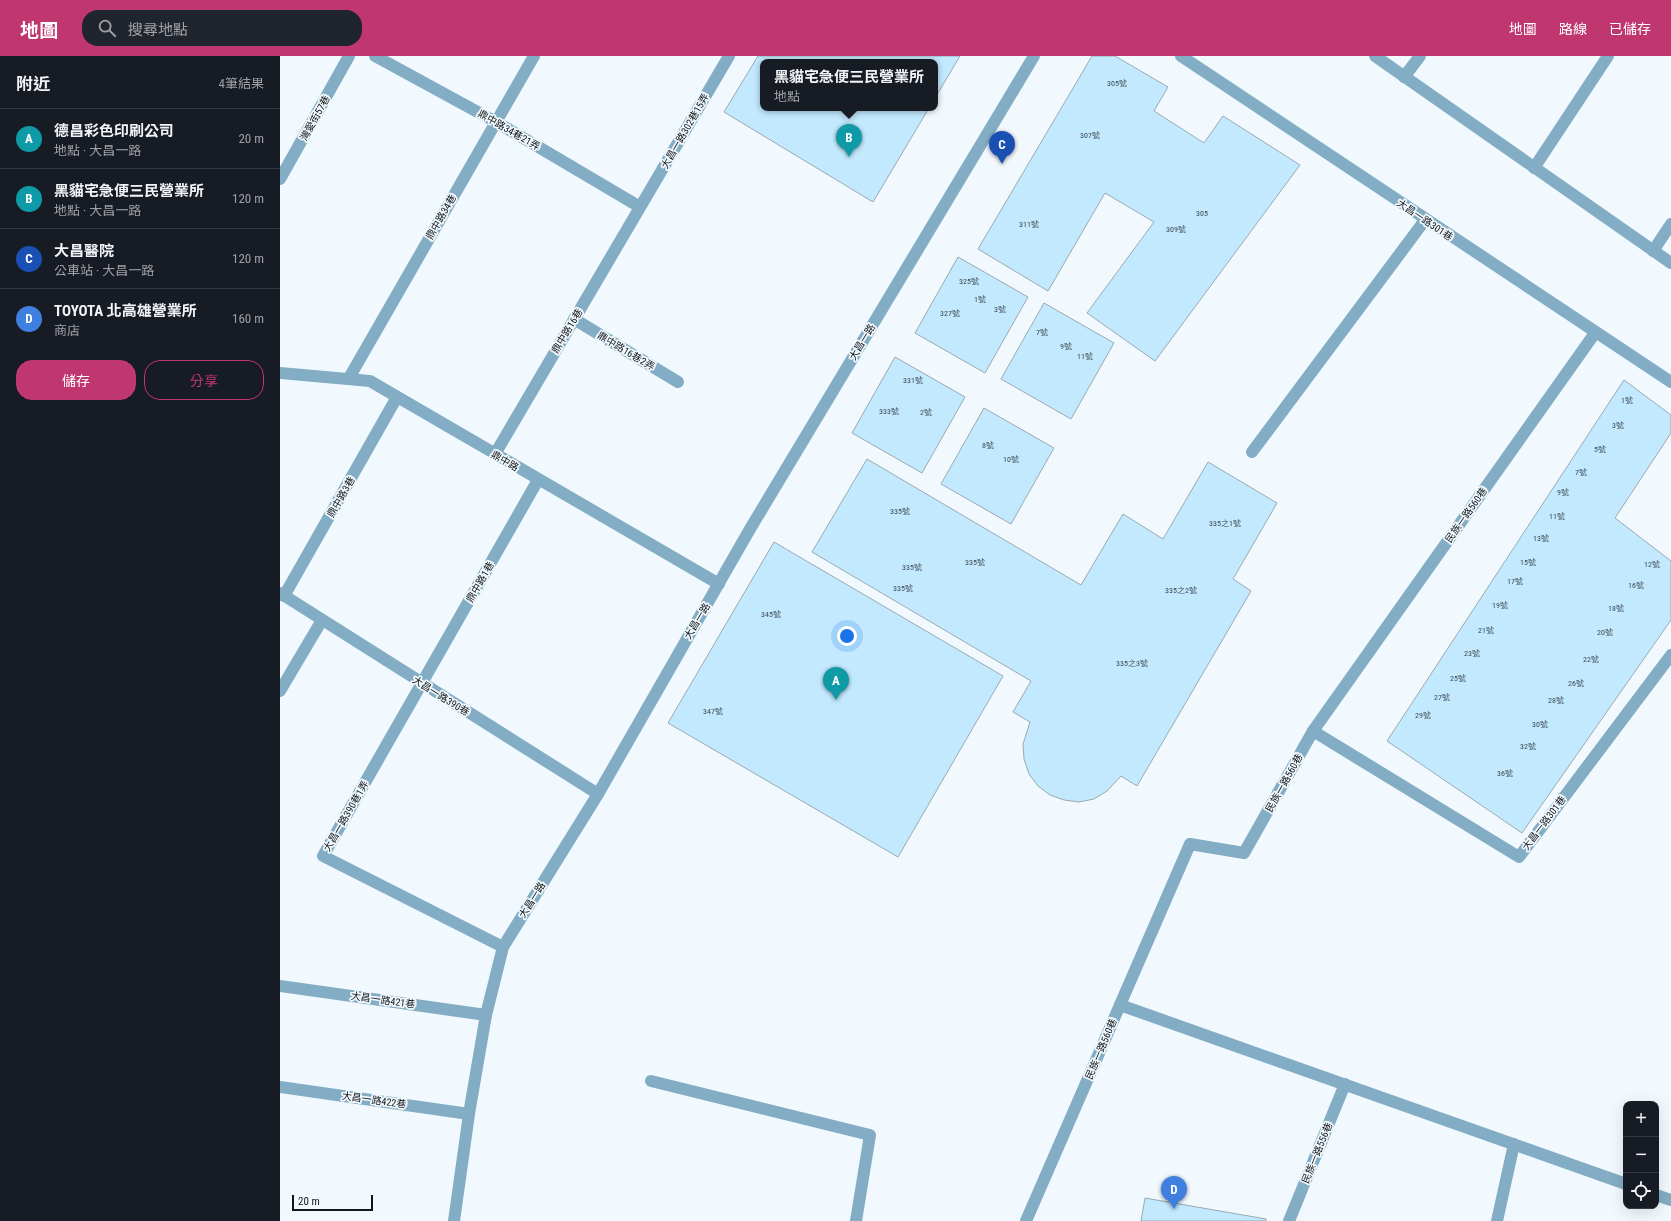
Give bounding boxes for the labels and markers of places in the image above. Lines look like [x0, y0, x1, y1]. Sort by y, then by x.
pin: B [836, 124, 862, 157]
pin: C [989, 131, 1015, 164]
pin: A [823, 667, 849, 700]
pin: D [1161, 1176, 1187, 1209]

